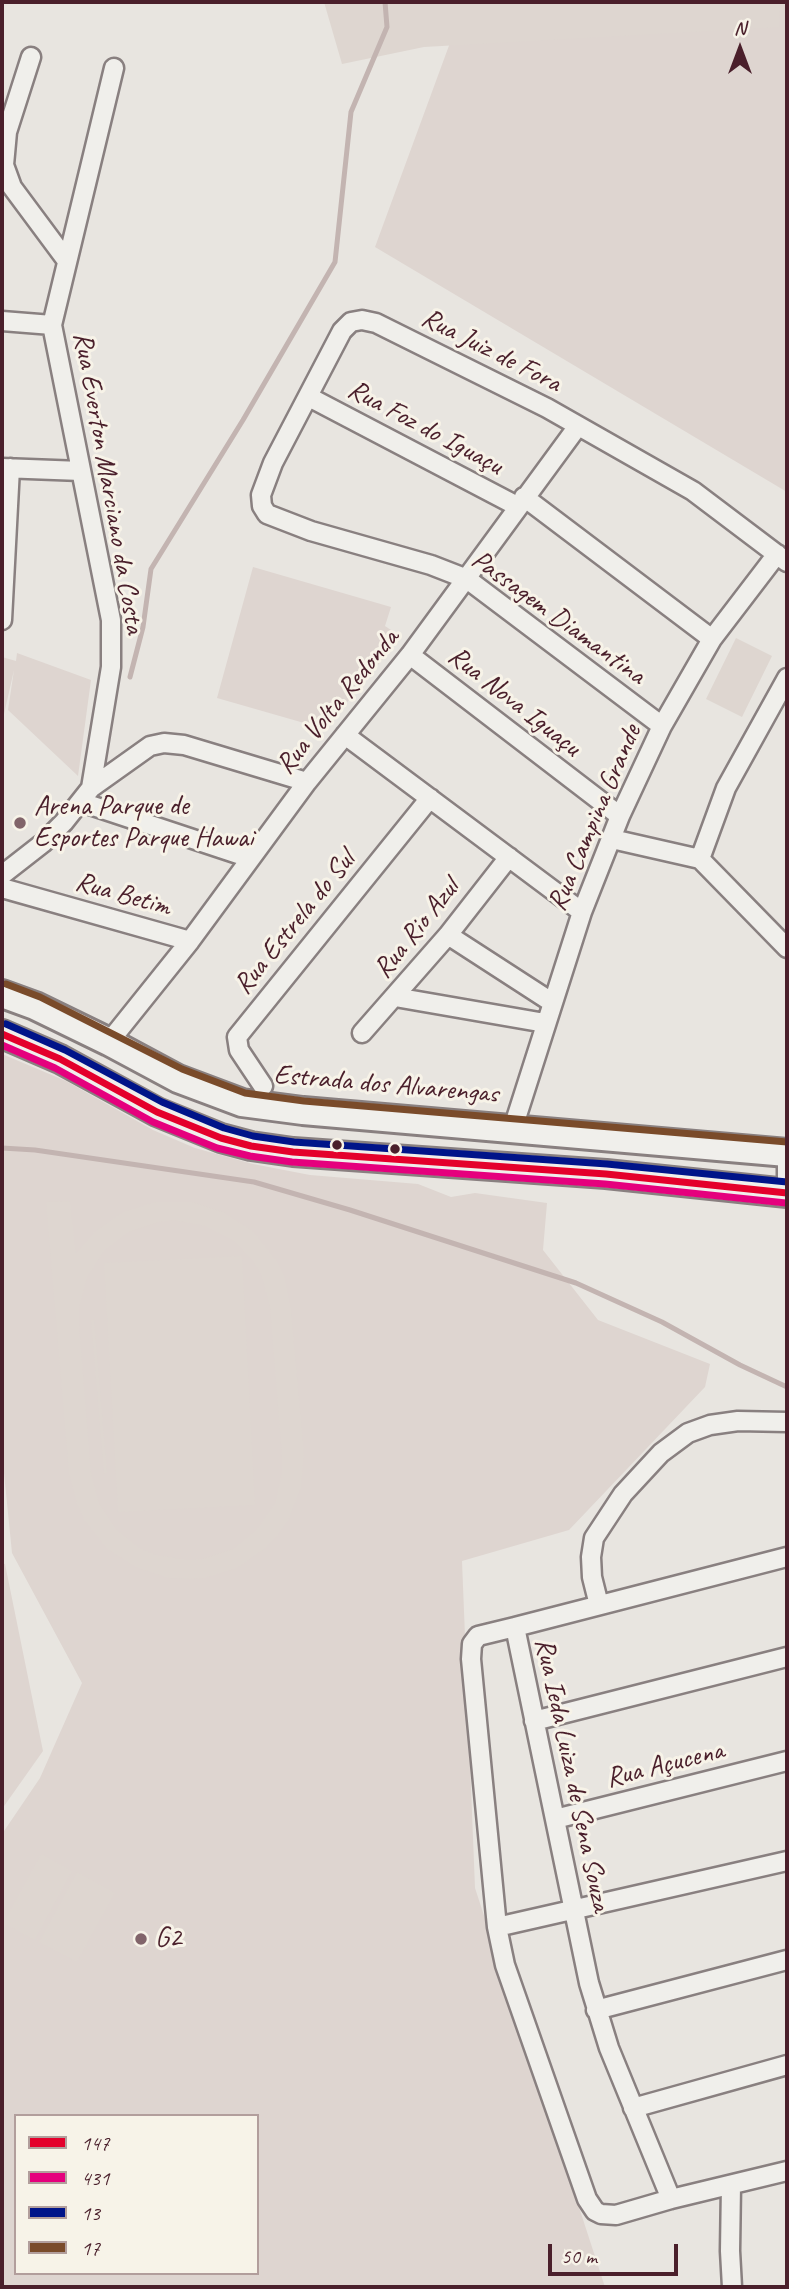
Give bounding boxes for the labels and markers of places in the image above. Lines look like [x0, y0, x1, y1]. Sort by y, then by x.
place label: Arena Parque de Esportes Parque Hawai [34, 790, 253, 856]
marker: Arena Parque de Esportes Parque Hawai [12, 815, 28, 831]
unlabelled marker [330, 1138, 344, 1152]
unlabelled marker [388, 1142, 402, 1156]
place label: G2 [155, 1922, 181, 1956]
marker: G2 [133, 1931, 149, 1947]

